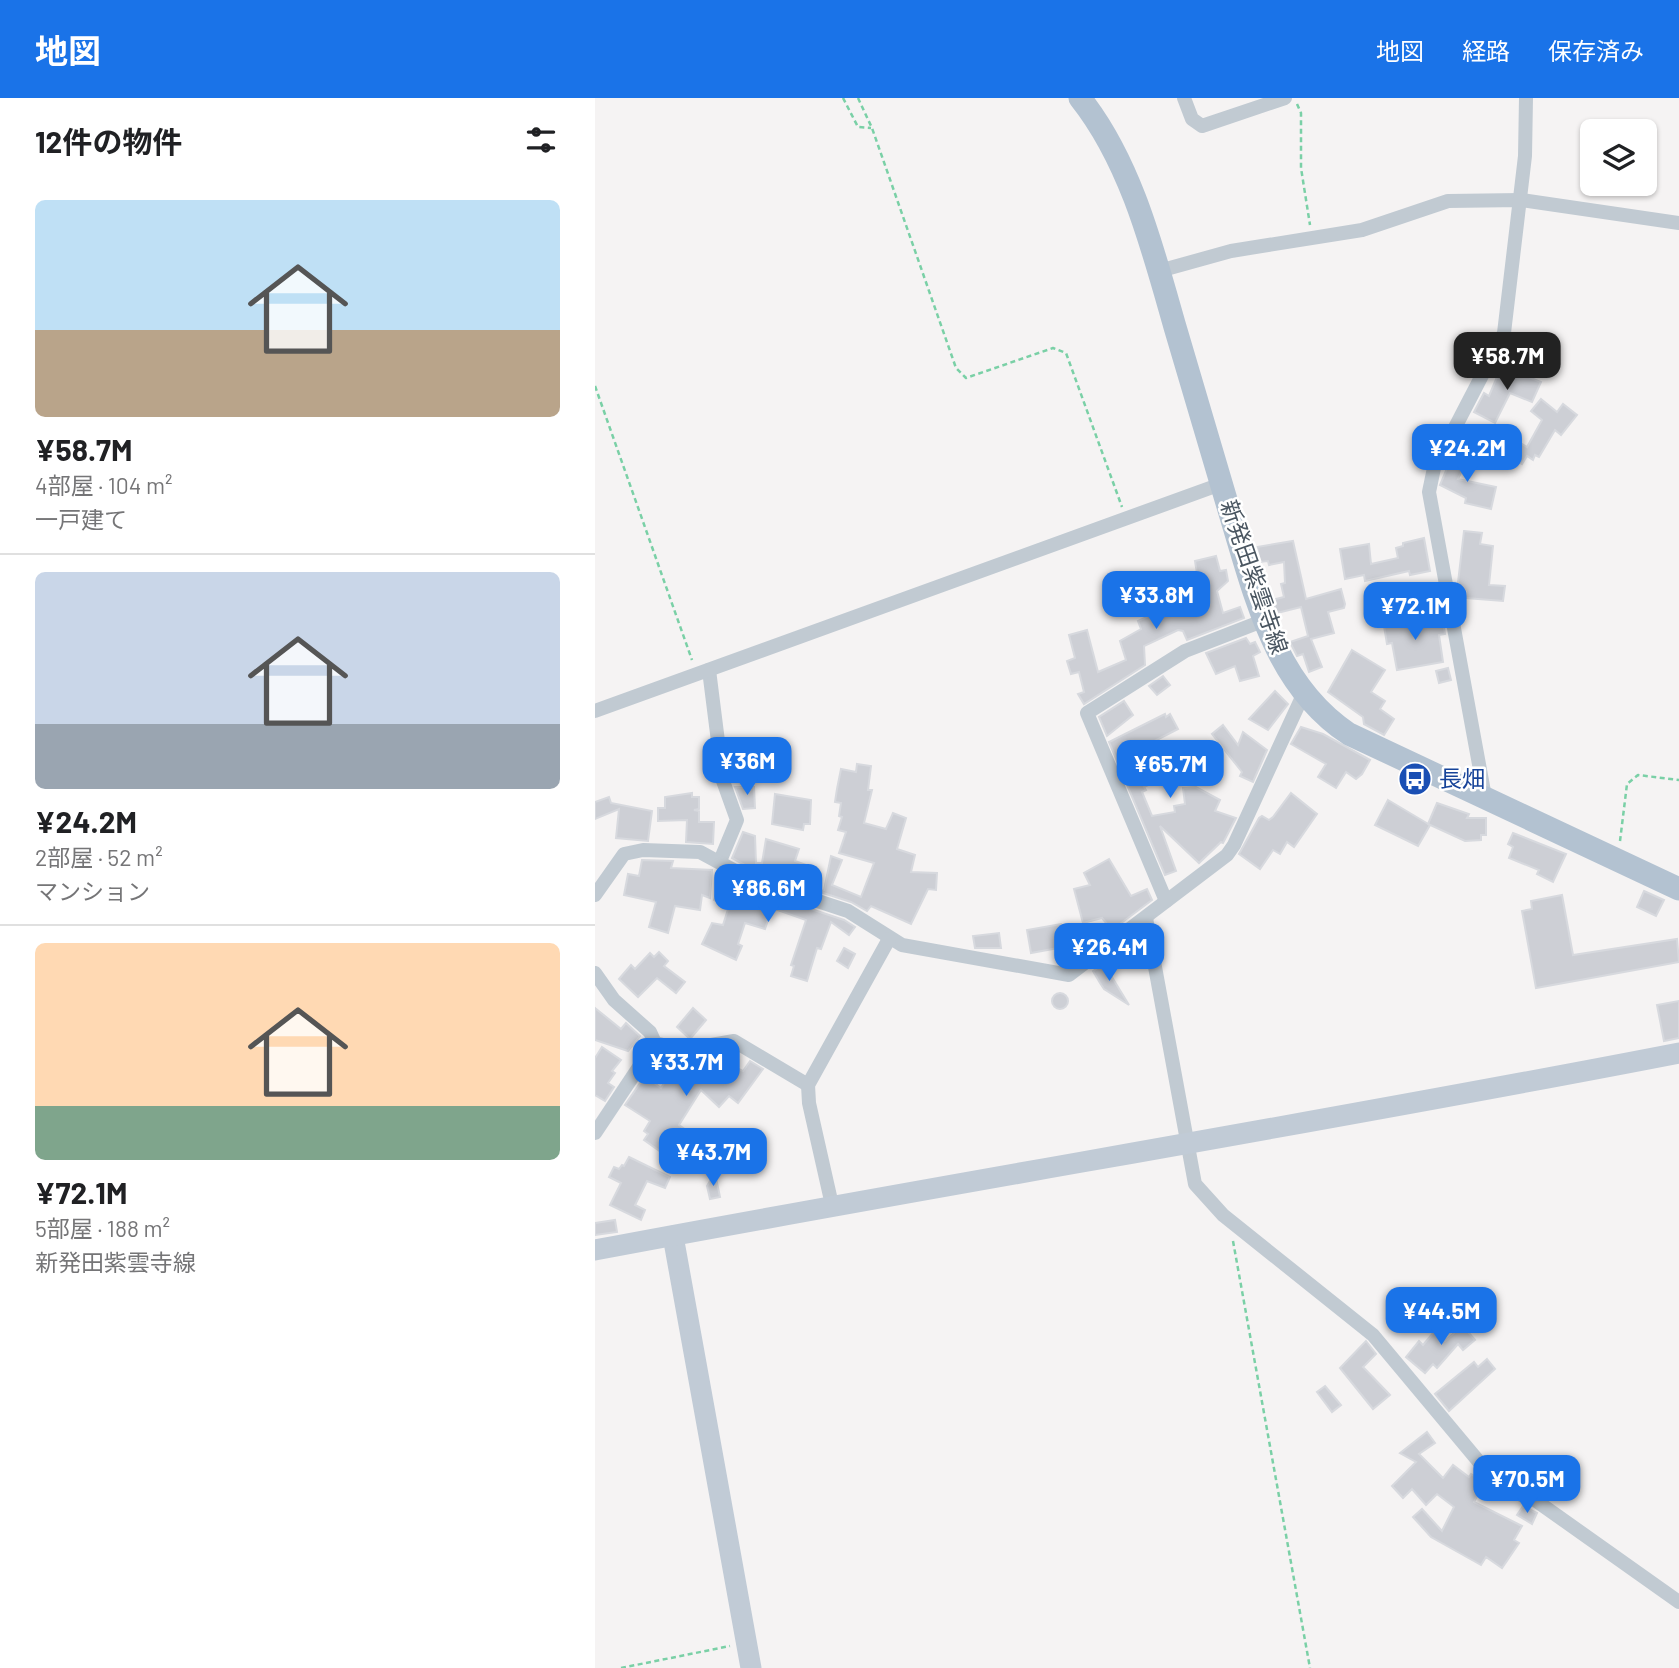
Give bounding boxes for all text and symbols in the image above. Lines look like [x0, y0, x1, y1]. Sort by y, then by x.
text: 地図 [35, 30, 101, 70]
text: 地図 [1376, 36, 1424, 65]
text: 経路 [1462, 36, 1510, 65]
text: 保存済み [1548, 36, 1644, 65]
map controls [1580, 119, 1657, 196]
button: layers [1580, 119, 1657, 196]
icon: filters [522, 121, 560, 159]
text: 12件の物件 [35, 123, 182, 159]
icon: home [235, 246, 361, 372]
pin: ¥58.7M [1450, 332, 1564, 392]
text: ¥58.7M [1470, 341, 1544, 369]
pin: ¥24.2M [1410, 424, 1524, 484]
text: ¥58.7M [35, 431, 132, 467]
text: ¥24.2M [1428, 433, 1506, 461]
text: 4部屋 · 104 m² [35, 471, 173, 499]
street label: 新発田紫雲寺線 [1216, 496, 1294, 657]
text: 一戸建て [35, 505, 127, 533]
pin: ¥33.8M [1099, 572, 1213, 631]
text: ¥33.8M [1118, 580, 1194, 608]
pin: ¥72.1M [1358, 582, 1472, 642]
text: ¥72.1M [1380, 591, 1450, 619]
icon: home [235, 618, 361, 744]
pin: ¥36M [706, 738, 788, 797]
pin: ¥65.7M [1113, 740, 1227, 800]
text: ¥36M [719, 746, 776, 774]
text: ¥65.7M [1133, 749, 1207, 777]
bus stop icon: 長畑 [1396, 760, 1434, 798]
place label: 長畑 [1439, 764, 1485, 792]
text: ¥24.2M [35, 803, 137, 839]
text: 2部屋 · 52 m² [35, 843, 163, 871]
pin: ¥86.6M [711, 864, 825, 924]
text: ¥86.6M [730, 873, 806, 901]
text: マンション [35, 877, 150, 905]
pin: ¥26.4M [1052, 924, 1166, 983]
text: ¥26.4M [1070, 932, 1148, 960]
icon: home [235, 989, 361, 1115]
pin: ¥33.7M [629, 1038, 743, 1098]
text: ¥33.7M [649, 1047, 723, 1075]
pin: ¥43.7M [656, 1128, 770, 1188]
text: ¥43.7M [675, 1137, 751, 1165]
text: ¥72.1M [35, 1174, 127, 1210]
text: 5部屋 · 188 m² [35, 1214, 170, 1242]
text: 新発田紫雲寺線 [35, 1248, 196, 1276]
pin: ¥44.5M [1384, 1288, 1498, 1347]
text: ¥44.5M [1402, 1296, 1480, 1324]
pin: ¥70.5M [1470, 1456, 1584, 1515]
text: ¥70.5M [1489, 1464, 1565, 1492]

